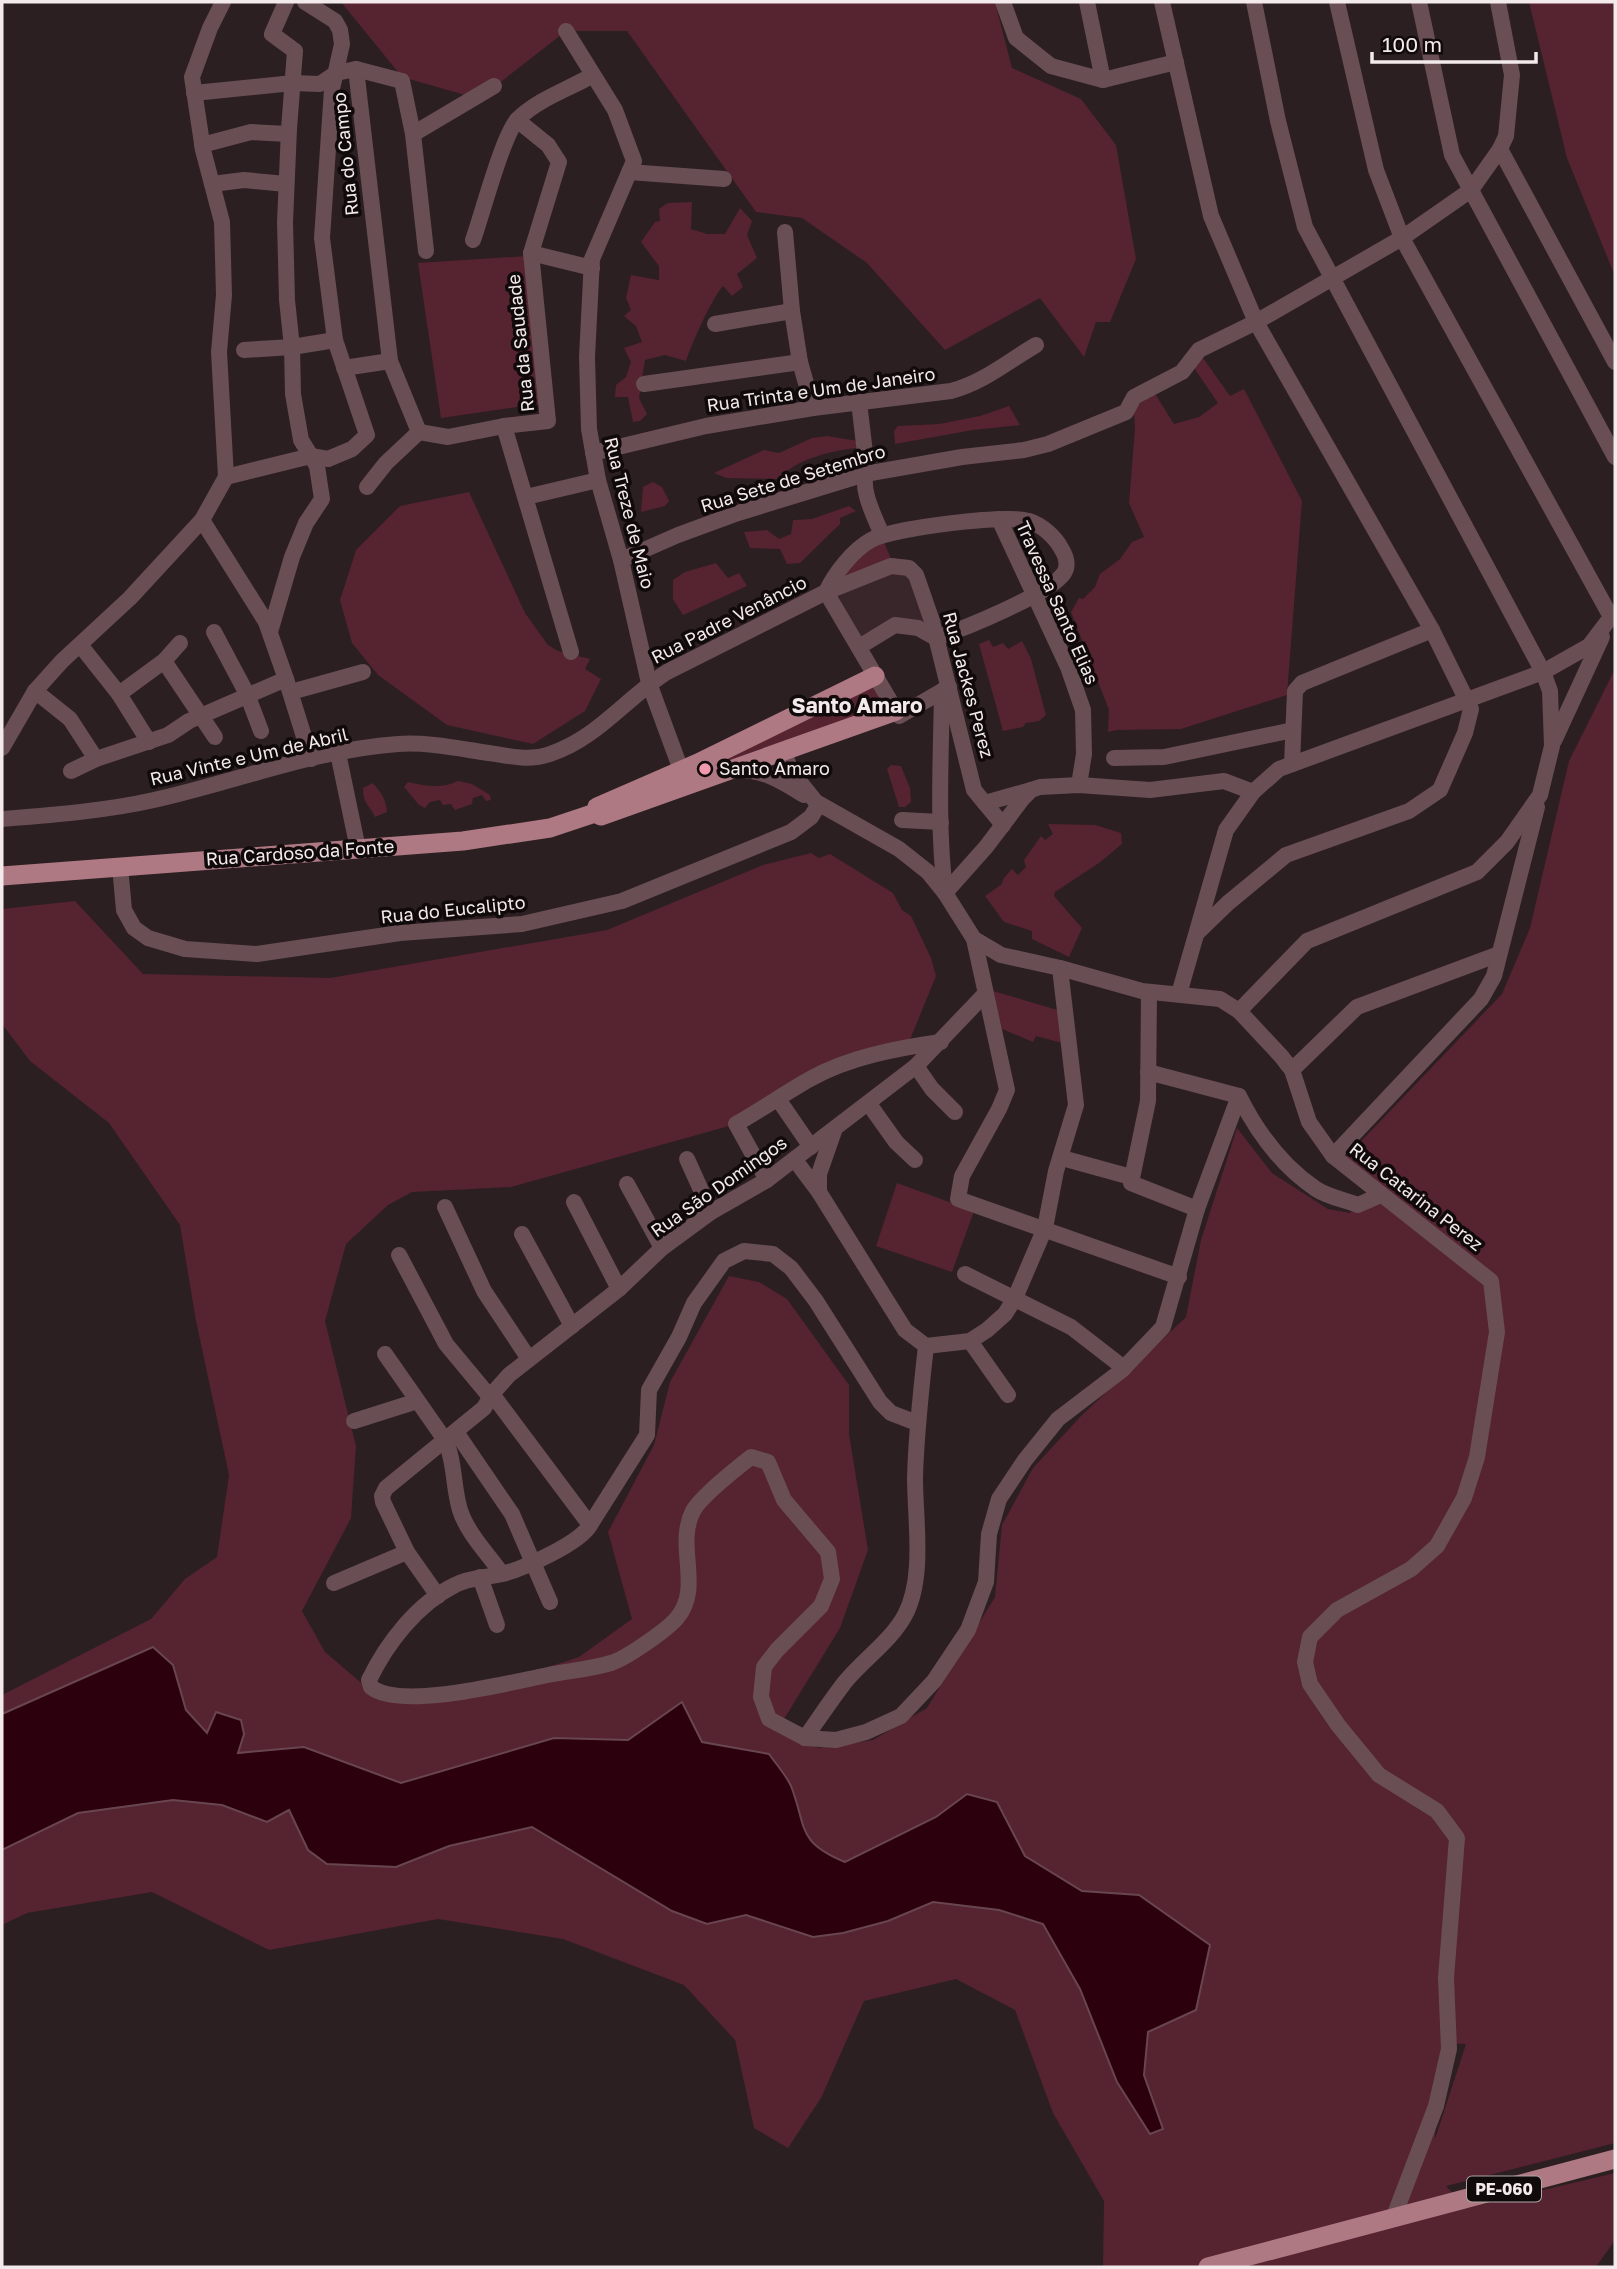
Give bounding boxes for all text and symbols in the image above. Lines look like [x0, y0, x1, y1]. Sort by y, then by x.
scale bar [1372, 21, 1536, 65]
text: 100 m [1382, 31, 1442, 57]
street label: Rua do Campo [328, 91, 362, 217]
street label: Rua da Saudade [502, 273, 538, 413]
street label: Rua Trinta e Um de Janeiro [705, 362, 936, 416]
street label: Rua Treze de Maio [600, 435, 659, 591]
street label: Rua Sete de Setembro [698, 439, 888, 517]
street label: Travessa Santo Elias [1012, 518, 1104, 688]
street label: Rua Padre Venâncio [647, 570, 810, 668]
street label: Rua Jackes Perez [939, 609, 999, 760]
district label: Santo Amaro [791, 692, 923, 718]
street label: Rua Vinte e Um de Abril [148, 722, 350, 790]
place label: Santo Amaro [719, 757, 830, 779]
marker: Santo Amaro [697, 761, 713, 777]
street label: Rua Cardoso da Fonte [205, 834, 395, 870]
street label: Rua do Eucalipto [379, 890, 526, 928]
street label: Rua São Domingos [646, 1131, 791, 1241]
street label: Rua Catarina Perez [1346, 1137, 1488, 1255]
road number: PE-060 [1467, 2176, 1541, 2202]

